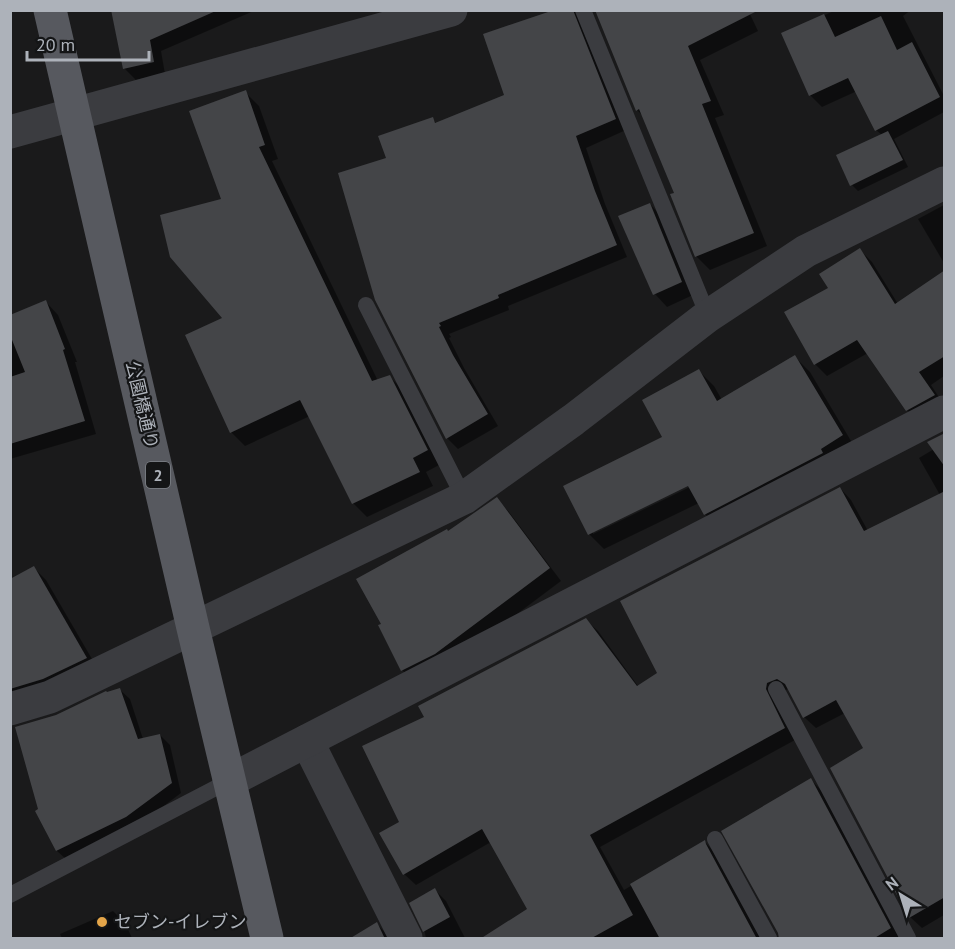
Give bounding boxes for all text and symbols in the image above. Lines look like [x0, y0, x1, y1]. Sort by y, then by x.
scale bar [27, 24, 148, 62]
text: 20 m [36, 33, 75, 56]
street label: 公園橋通り [121, 358, 164, 451]
road number: 2 [146, 462, 170, 488]
north arrow [871, 865, 931, 925]
text: N [881, 872, 902, 894]
place label: セブン-イレブン [114, 910, 246, 933]
marker: セブン-イレブン [95, 915, 109, 929]

